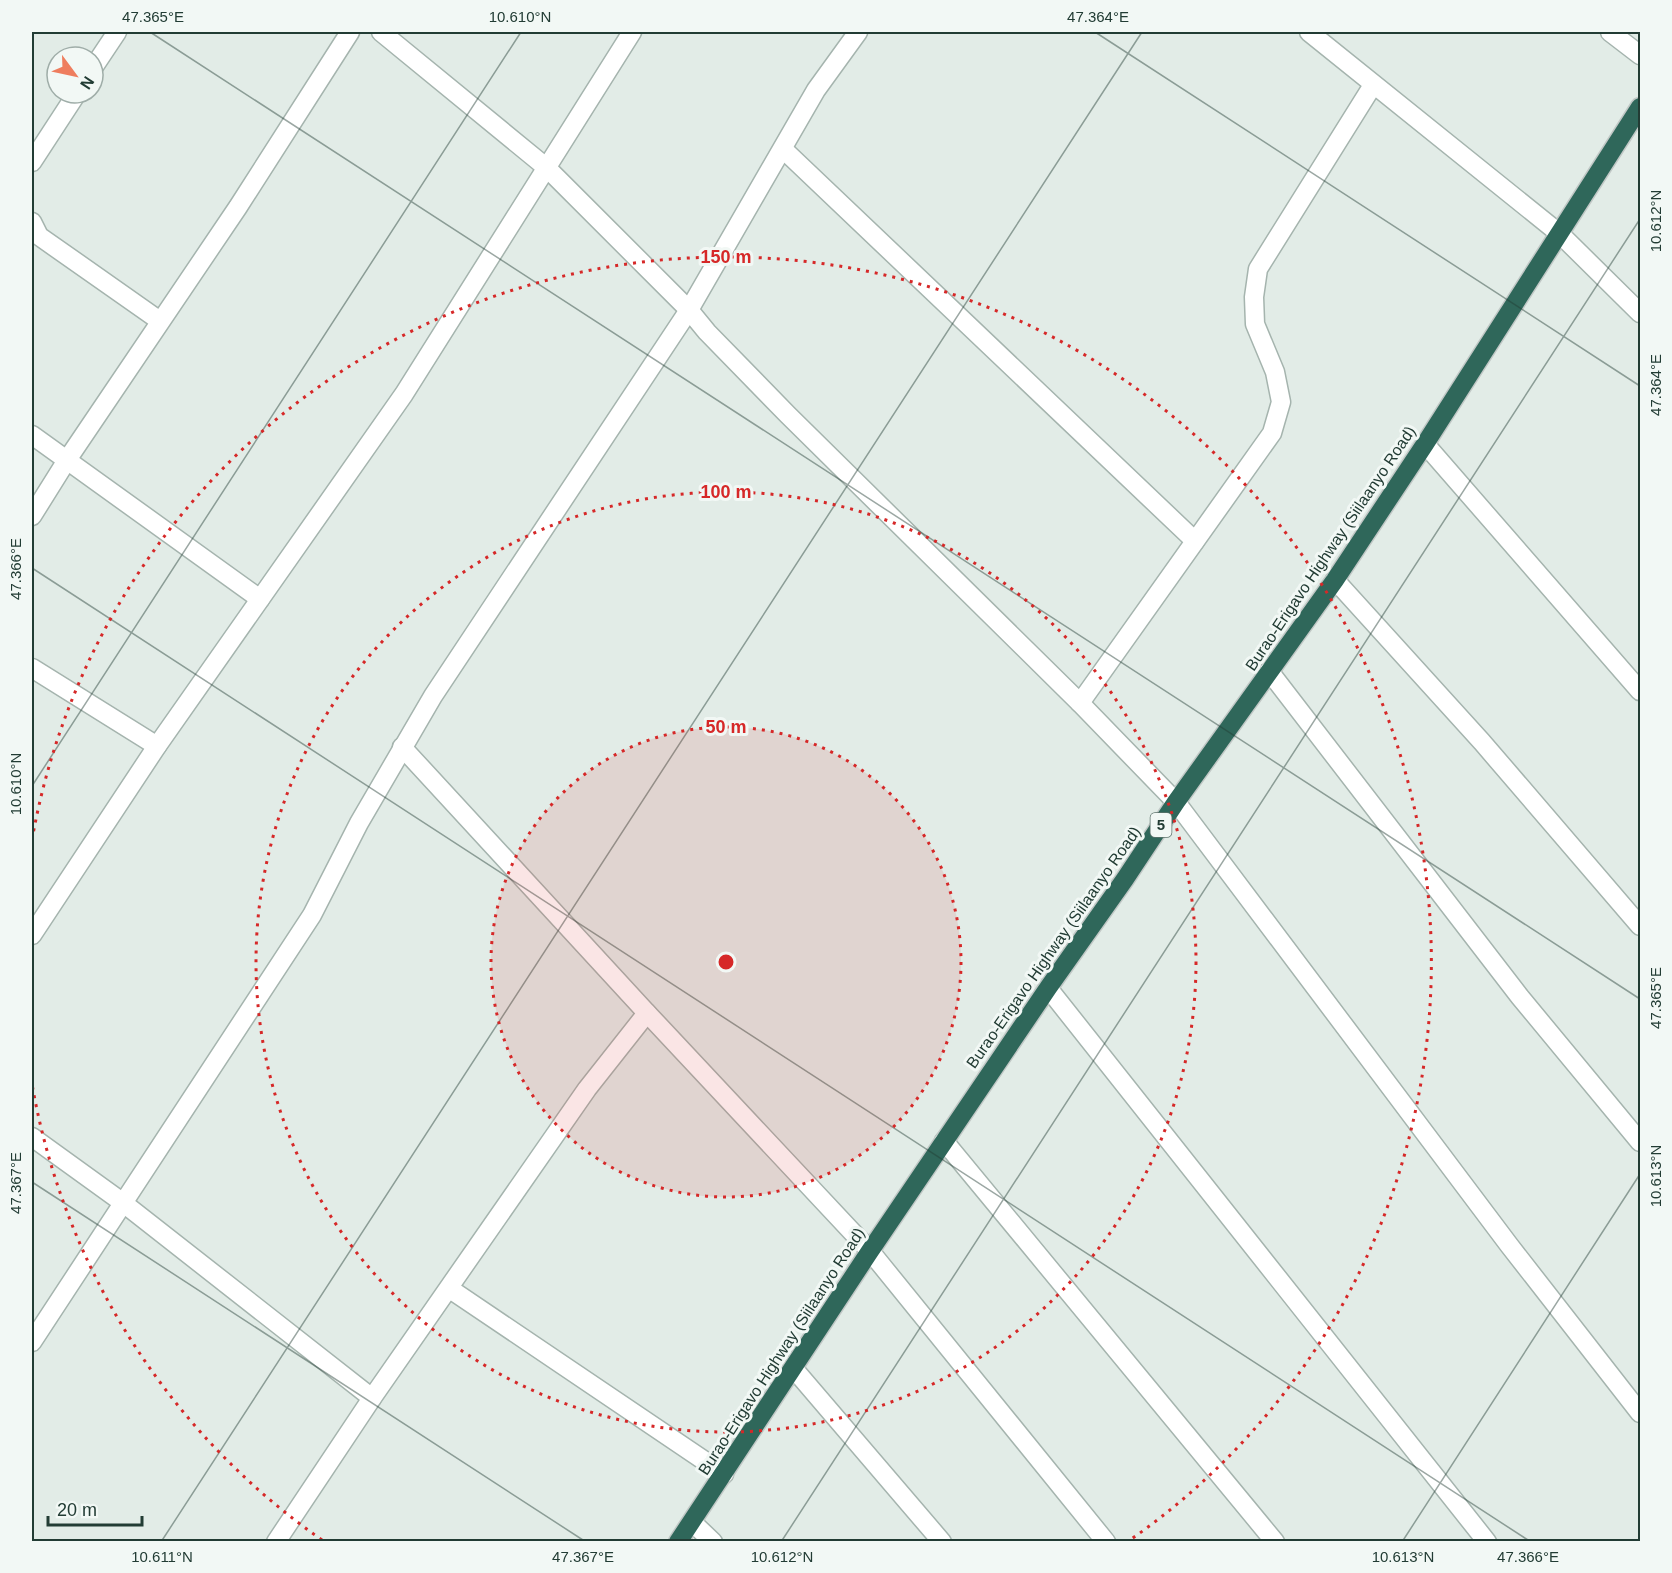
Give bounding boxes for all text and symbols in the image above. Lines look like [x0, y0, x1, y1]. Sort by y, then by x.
text: 47.365°E [122, 8, 184, 25]
text: 10.610°N [489, 8, 551, 25]
text: 47.364°E [1067, 8, 1129, 25]
north arrow [45, 45, 105, 105]
text: N [77, 73, 97, 92]
text: 10.612°N [1647, 190, 1664, 252]
text: 150 m [700, 247, 752, 267]
text: 47.364°E [1647, 354, 1664, 416]
street label: Burao-Erigavo Highway (Siilaanyo Road) [1242, 423, 1419, 674]
text: 100 m [700, 482, 752, 502]
text: 47.366°E [7, 538, 24, 600]
text: 50 m [705, 717, 747, 737]
text: 10.610°N [7, 753, 24, 815]
road number: 5 [1150, 813, 1172, 837]
street label: Burao-Erigavo Highway (Siilaanyo Road) [963, 823, 1144, 1071]
centre of rings [716, 952, 736, 972]
text: 47.365°E [1647, 967, 1664, 1029]
text: 10.613°N [1647, 1145, 1664, 1207]
text: 47.367°E [7, 1152, 24, 1214]
street label: Burao-Erigavo Highway (Siilaanyo Road) [695, 1225, 868, 1478]
scale bar [48, 1489, 142, 1527]
text: 20 m [57, 1500, 97, 1520]
text: 10.611°N [131, 1548, 193, 1565]
text: 47.367°E [552, 1548, 614, 1565]
text: 10.612°N [751, 1548, 813, 1565]
text: 10.613°N [1372, 1548, 1434, 1565]
text: 47.366°E [1497, 1548, 1559, 1565]

